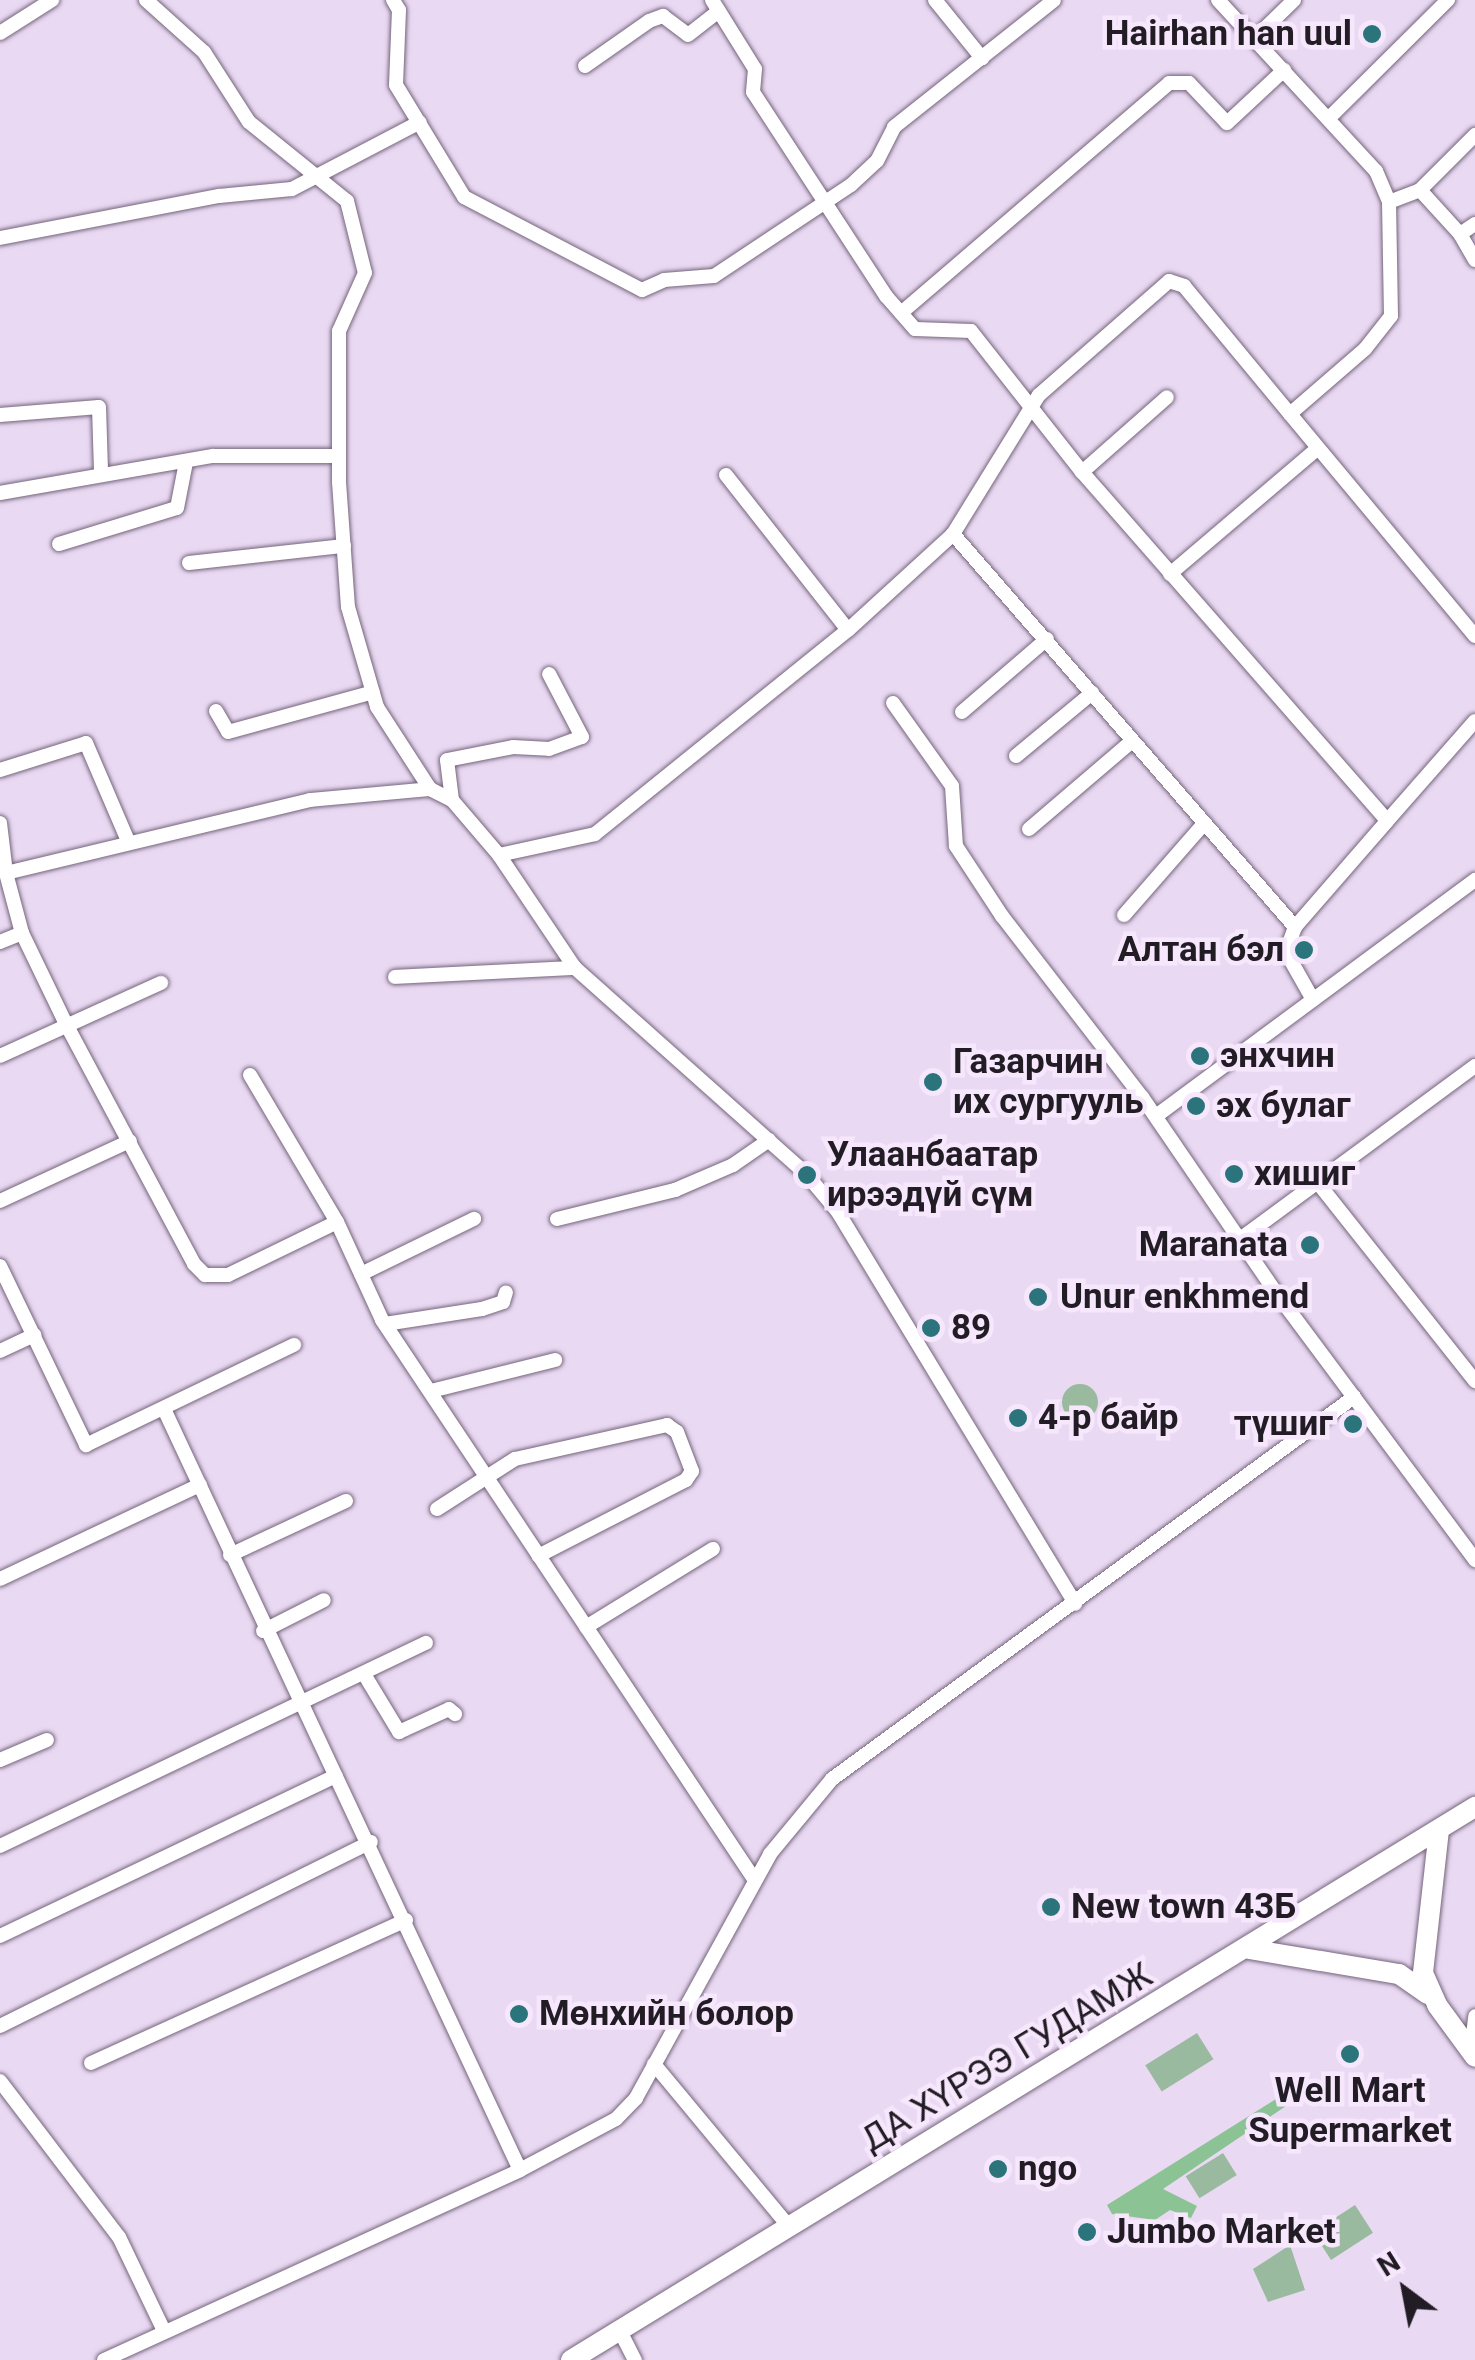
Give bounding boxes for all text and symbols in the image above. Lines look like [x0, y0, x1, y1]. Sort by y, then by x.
place label: Hairhan han uul [1105, 13, 1352, 55]
marker: Hairhan han uul [1361, 23, 1383, 45]
place label: Алтан бэл [1118, 929, 1284, 971]
marker: Алтан бэл [1293, 939, 1315, 961]
place label: энхчин [1220, 1035, 1335, 1077]
place label: Газарчин их сургууль [953, 1041, 1143, 1123]
marker: энхчин [1189, 1045, 1211, 1067]
marker: Газарчин их сургууль [922, 1071, 944, 1093]
place label: эх булаг [1216, 1085, 1351, 1127]
marker: эх булаг [1185, 1095, 1207, 1117]
place label: Улаанбаатар ирээдүй сүм [827, 1134, 1038, 1216]
place label: хишиг [1254, 1153, 1355, 1195]
marker: хишиг [1223, 1163, 1245, 1185]
marker: Улаанбаатар ирээдүй сүм [796, 1164, 818, 1186]
place label: Maranata [1139, 1224, 1288, 1266]
marker: Maranata [1297, 1232, 1323, 1258]
place label: Unur enkhmend [1060, 1276, 1309, 1318]
marker: Unur enkhmend [1025, 1284, 1051, 1310]
place label: 89 [951, 1307, 991, 1349]
marker: 89 [920, 1317, 942, 1339]
place label: 4-р байр [1038, 1397, 1178, 1439]
place label: түшиг [1234, 1403, 1333, 1445]
marker: 4-р байр [1007, 1407, 1029, 1429]
marker: түшиг [1342, 1413, 1364, 1435]
place label: New town 43Б [1071, 1886, 1296, 1928]
marker: New town 43Б [1040, 1896, 1062, 1918]
street label: ДА ХҮРЭЭ ГУДАМЖ [854, 1955, 1160, 2161]
place label: Мөнхийн болор [539, 1993, 794, 2035]
marker: Мөнхийн болор [508, 2003, 530, 2025]
marker: Well Mart Supermarket [1339, 2043, 1361, 2065]
place label: Well Mart Supermarket [1248, 2070, 1452, 2152]
place label: ngo [1018, 2148, 1077, 2190]
marker: ngo [987, 2158, 1009, 2180]
place label: Jumbo Market [1107, 2211, 1336, 2253]
marker: Jumbo Market [1076, 2221, 1098, 2243]
north arrow [1355, 2240, 1455, 2340]
text: N [1372, 2245, 1406, 2283]

